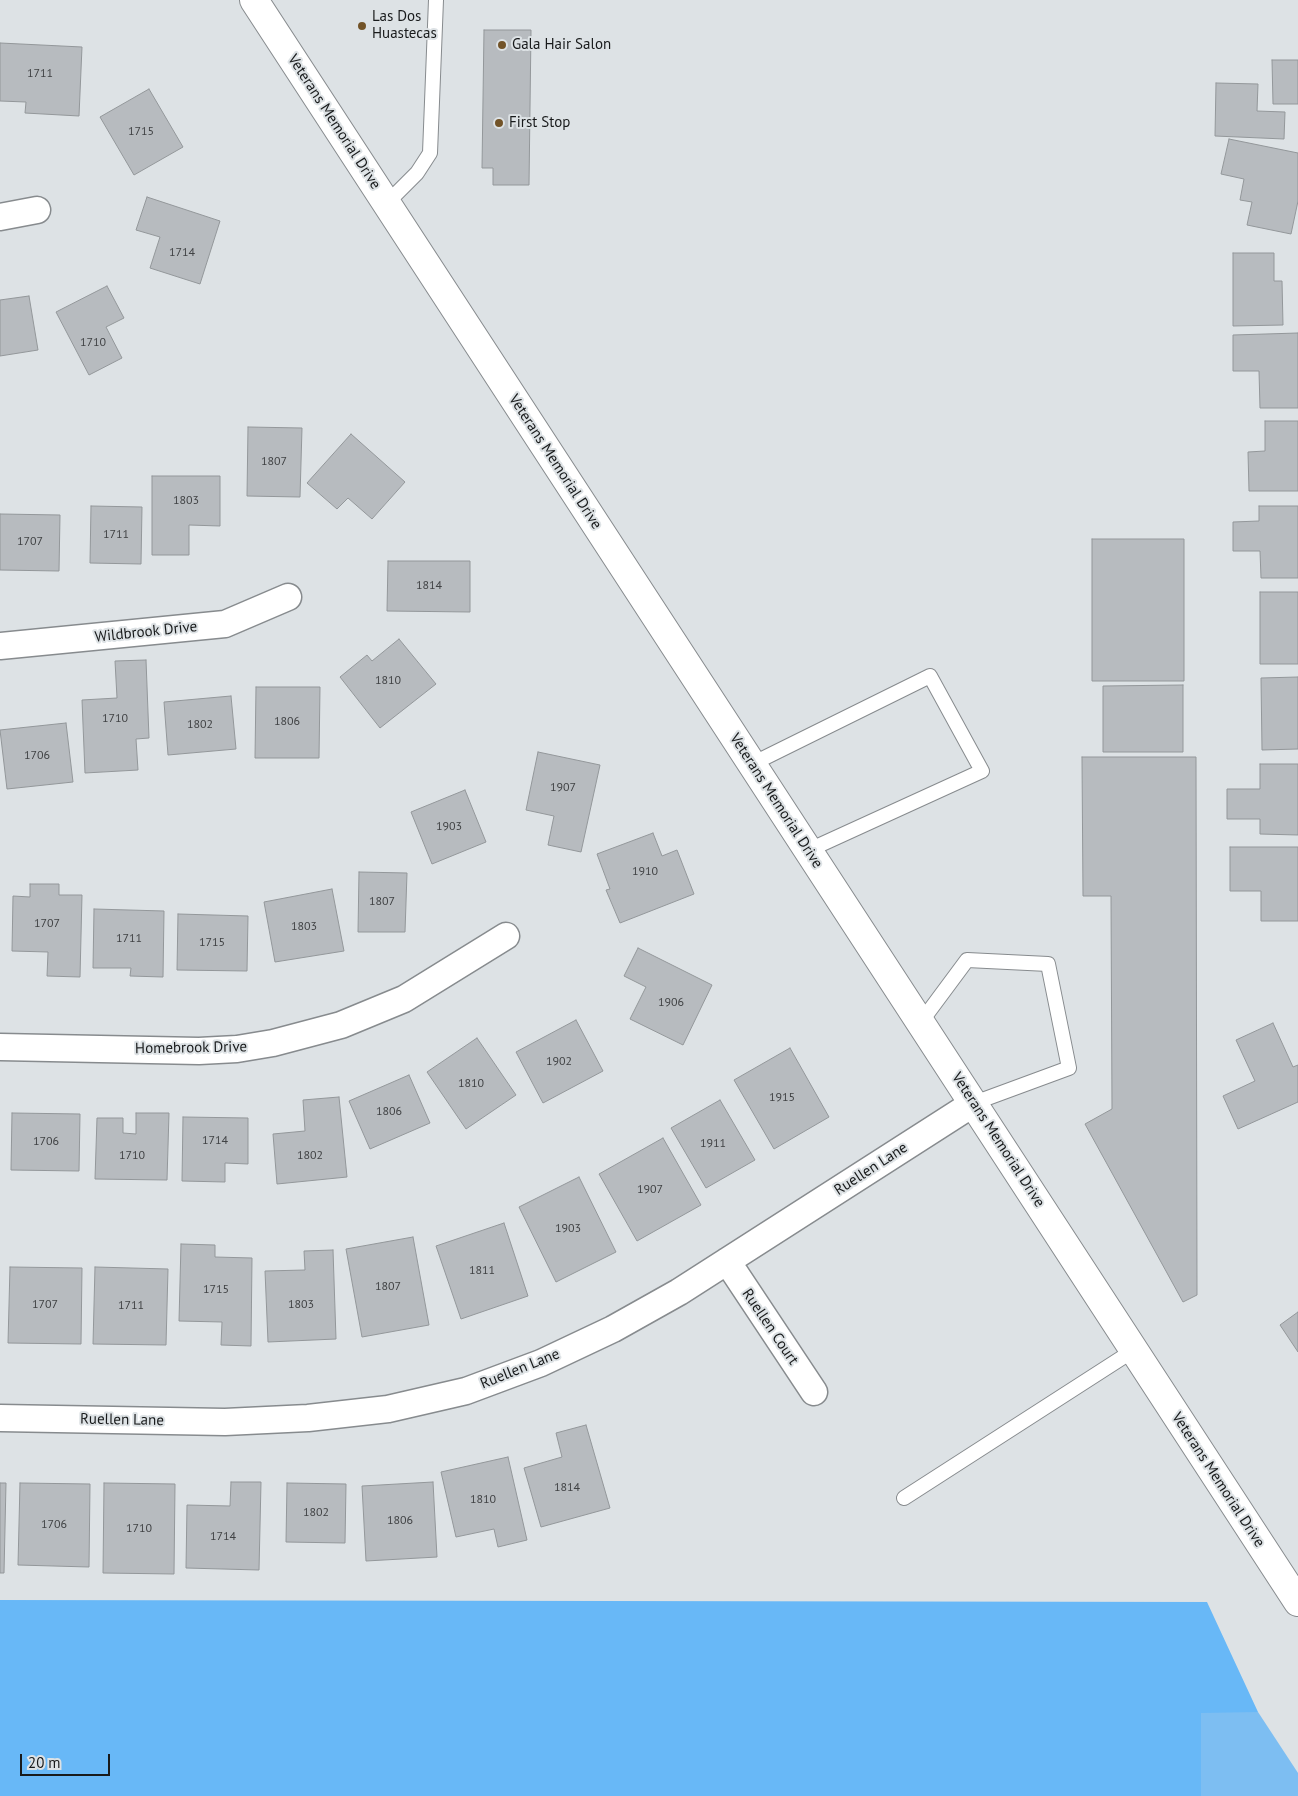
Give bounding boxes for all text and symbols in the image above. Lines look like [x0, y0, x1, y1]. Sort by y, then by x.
place label: Las Dos Huastecas [372, 8, 437, 43]
marker: Las Dos Huastecas [356, 20, 368, 32]
place label: Gala Hair Salon [512, 36, 611, 54]
marker: Gala Hair Salon [496, 39, 508, 51]
street label: Veterans Memorial Drive [284, 51, 384, 193]
house number: 1711 [27, 67, 53, 81]
place label: First Stop [509, 114, 570, 132]
marker: First Stop [493, 117, 505, 129]
house number: 1715 [128, 125, 154, 139]
house number: 1714 [169, 246, 195, 260]
house number: 1710 [80, 336, 106, 350]
street label: Veterans Memorial Drive [505, 391, 605, 533]
house number: 1807 [261, 455, 287, 469]
house number: 1803 [173, 494, 199, 508]
house number: 1711 [103, 528, 129, 542]
house number: 1707 [17, 535, 43, 549]
house number: 1814 [416, 579, 442, 593]
street label: Wildbrook Drive [94, 618, 198, 646]
house number: 1810 [375, 674, 401, 688]
house number: 1710 [102, 712, 128, 726]
house number: 1806 [274, 715, 300, 729]
house number: 1802 [187, 718, 213, 732]
street label: Veterans Memorial Drive [726, 730, 826, 872]
house number: 1706 [24, 749, 50, 763]
house number: 1907 [550, 781, 576, 795]
house number: 1903 [436, 820, 462, 834]
house number: 1910 [632, 865, 658, 879]
house number: 1807 [369, 895, 395, 909]
house number: 1707 [34, 917, 60, 931]
house number: 1803 [291, 920, 317, 934]
house number: 1711 [116, 932, 142, 946]
house number: 1715 [199, 936, 225, 950]
house number: 1906 [658, 996, 684, 1010]
street label: Homebrook Drive [135, 1038, 247, 1058]
house number: 1902 [546, 1055, 572, 1069]
street label: Veterans Memorial Drive [948, 1069, 1048, 1211]
house number: 1810 [458, 1077, 484, 1091]
house number: 1915 [769, 1091, 795, 1105]
house number: 1806 [376, 1105, 402, 1119]
house number: 1714 [202, 1134, 228, 1148]
house number: 1706 [33, 1135, 59, 1149]
house number: 1911 [700, 1137, 726, 1151]
street label: Ruellen Lane [831, 1139, 911, 1199]
house number: 1710 [119, 1149, 145, 1163]
house number: 1802 [297, 1149, 323, 1163]
house number: 1907 [637, 1183, 663, 1197]
house number: 1903 [555, 1222, 581, 1236]
house number: 1811 [469, 1264, 495, 1278]
house number: 1807 [375, 1280, 401, 1294]
house number: 1715 [203, 1283, 229, 1297]
street label: Ruellen Court [738, 1286, 802, 1368]
house number: 1707 [32, 1298, 58, 1312]
house number: 1803 [288, 1298, 314, 1312]
house number: 1711 [118, 1299, 144, 1313]
street label: Ruellen Lane [478, 1345, 562, 1393]
street label: Veterans Memorial Drive [1168, 1409, 1268, 1551]
street label: Ruellen Lane [80, 1410, 164, 1430]
house number: 1814 [554, 1481, 580, 1495]
house number: 1810 [470, 1493, 496, 1507]
house number: 1802 [303, 1506, 329, 1520]
house number: 1806 [387, 1514, 413, 1528]
house number: 1706 [41, 1518, 67, 1532]
house number: 1710 [126, 1522, 152, 1536]
house number: 1714 [210, 1530, 236, 1544]
scale bar [22, 1744, 112, 1776]
text: 20 m [28, 1753, 61, 1772]

